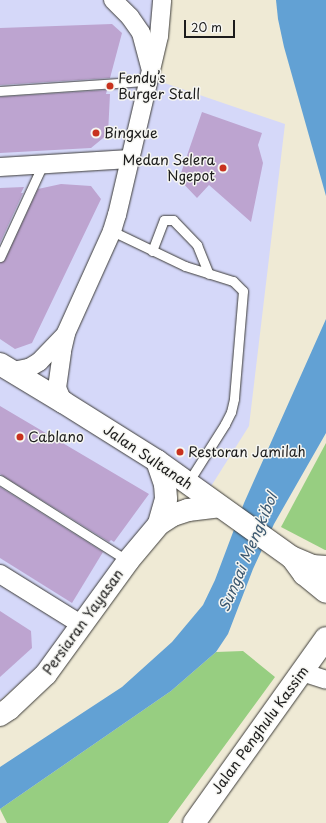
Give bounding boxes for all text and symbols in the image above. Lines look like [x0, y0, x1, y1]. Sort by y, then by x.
scale bar [186, 12, 237, 38]
text: 20 m [191, 18, 222, 36]
place label: Fendy’s Burger Stall [118, 70, 200, 102]
marker: Fendy’s Burger Stall [105, 81, 115, 91]
place label: Bingxue [104, 125, 158, 141]
marker: Bingxue [91, 128, 101, 138]
place label: Medan Selera Ngepot [123, 152, 215, 184]
marker: Medan Selera Ngepot [218, 163, 228, 173]
street label: Jalan Sultanah [100, 421, 196, 493]
place label: Cablano [28, 429, 84, 445]
marker: Cablano [15, 432, 25, 442]
place label: Restoran Jamilah [188, 444, 306, 460]
marker: Restoran Jamilah [175, 447, 185, 457]
water label: Sungai Mengkibol [214, 490, 280, 614]
street label: Persiaran Yayasan [39, 566, 127, 678]
street label: Jalan Penghulu Kassim [208, 662, 312, 798]

